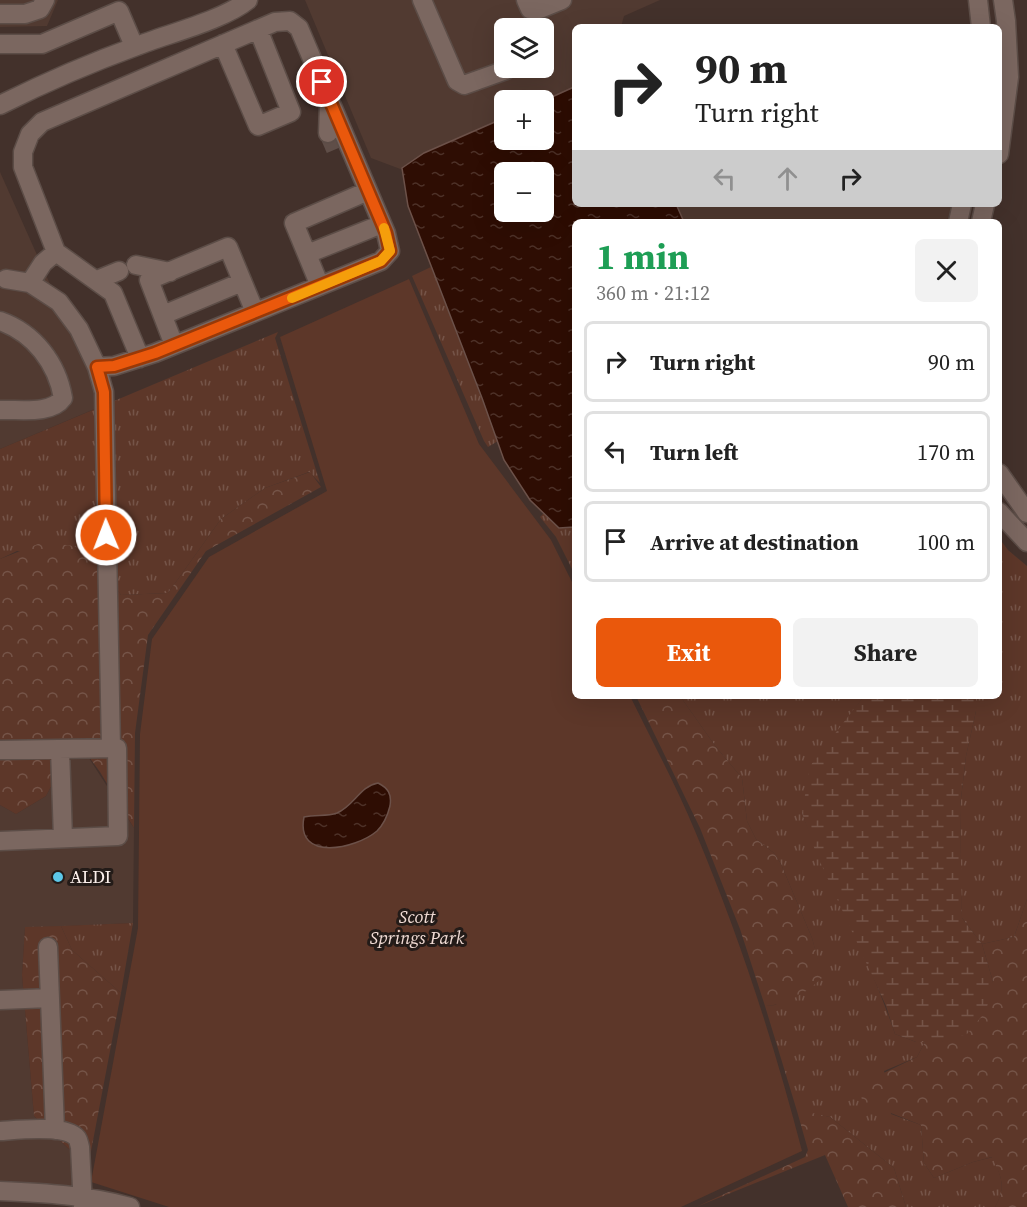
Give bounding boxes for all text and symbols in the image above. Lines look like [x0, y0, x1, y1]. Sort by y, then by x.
map controls [494, 18, 554, 222]
button: layers [494, 18, 554, 78]
text: 90 m [695, 39, 788, 97]
icon: right [596, 48, 674, 126]
pin [296, 56, 347, 107]
icon: arrive [305, 65, 338, 98]
button: + [494, 90, 554, 150]
text: Turn right [695, 94, 819, 131]
button: − [494, 162, 554, 222]
icon: left [708, 162, 741, 195]
icon: ahead [771, 162, 804, 195]
icon: right [834, 162, 867, 195]
text: 1 min [596, 232, 689, 281]
button: close [915, 239, 978, 302]
text: 360 m · 21:12 [596, 279, 710, 307]
icon: right [599, 345, 632, 378]
text: Turn right [650, 347, 755, 377]
text: 90 m [928, 347, 975, 377]
icon: left [599, 435, 632, 468]
text: Turn left [650, 437, 738, 467]
text: 170 m [917, 437, 975, 467]
position arrow [74, 503, 138, 567]
icon: arrive [599, 525, 632, 558]
text: Arrive at destination [650, 527, 859, 557]
text: 100 m [917, 527, 975, 557]
button: Exit [596, 618, 781, 687]
button: Share [793, 618, 978, 687]
place label: ALDI [70, 864, 111, 889]
marker: ALDI [51, 870, 65, 884]
park label: Scott Springs Park [370, 904, 465, 950]

